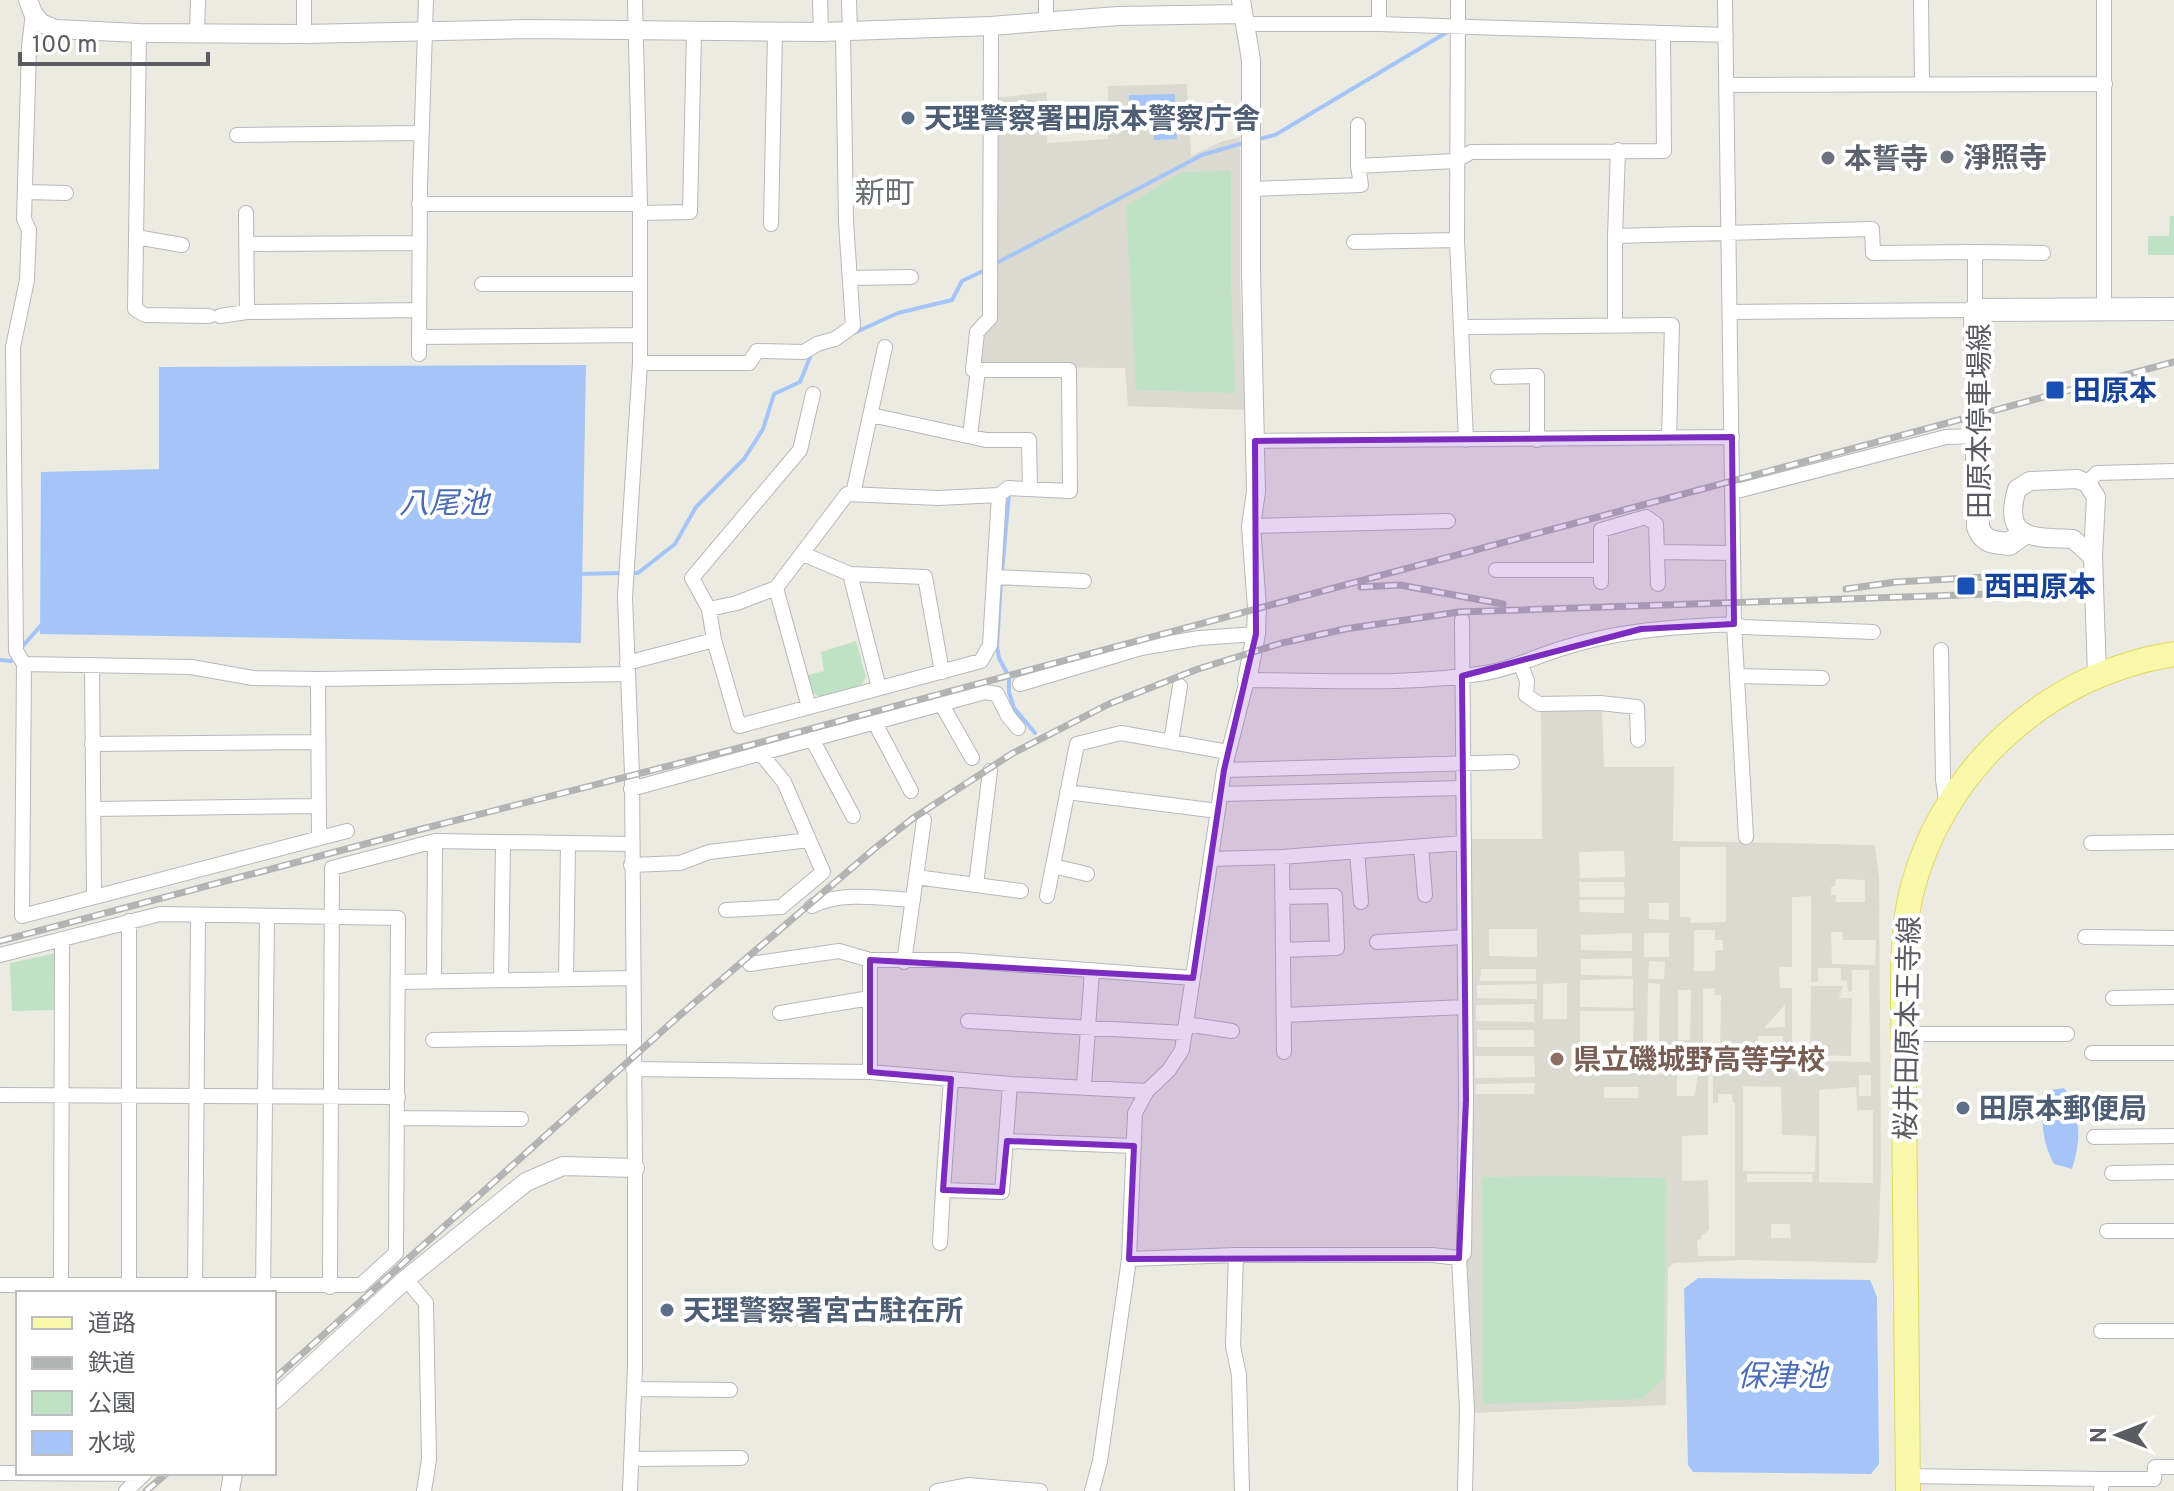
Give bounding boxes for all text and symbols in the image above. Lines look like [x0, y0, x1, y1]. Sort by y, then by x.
scale bar [20, 16, 208, 66]
text: 100 m [32, 31, 98, 61]
place label: 天理警察署田原本警察庁舎 [924, 103, 1260, 139]
marker: 天理警察署田原本警察庁舎 [899, 109, 917, 127]
place label: 淨照寺 [1963, 142, 2047, 178]
place label: 本誓寺 [1844, 143, 1928, 179]
marker: 淨照寺 [1938, 148, 1956, 166]
marker: 本誓寺 [1819, 149, 1837, 167]
district label: 新町 [855, 177, 915, 214]
street label: 田原本停車場線 [1964, 323, 2000, 519]
place label: 田原本 [2073, 375, 2157, 411]
marker: 田原本 [2044, 379, 2066, 401]
water label: 八尾池 [399, 487, 492, 524]
place label: 西田原本 [1984, 571, 2096, 607]
marker: 西田原本 [1955, 575, 1977, 597]
street label: 桜井田原本王寺線 [1890, 916, 1930, 1140]
place label: 県立磯城野高等学校 [1573, 1044, 1825, 1080]
marker: 県立磯城野高等学校 [1548, 1050, 1566, 1068]
place label: 田原本郵便局 [1979, 1093, 2147, 1129]
marker: 田原本郵便局 [1954, 1099, 1972, 1117]
legend [16, 1291, 276, 1475]
place label: 天理警察署宮古駐在所 [683, 1295, 963, 1331]
marker: 天理警察署宮古駐在所 [658, 1301, 676, 1319]
text: 道路 [88, 1310, 136, 1340]
text: 鉄道 [88, 1350, 136, 1380]
water label: 保津池 [1737, 1360, 1830, 1397]
text: 公園 [88, 1390, 136, 1420]
north arrow [2078, 1395, 2158, 1475]
text: N [2087, 1427, 2114, 1443]
text: 水域 [88, 1430, 136, 1460]

